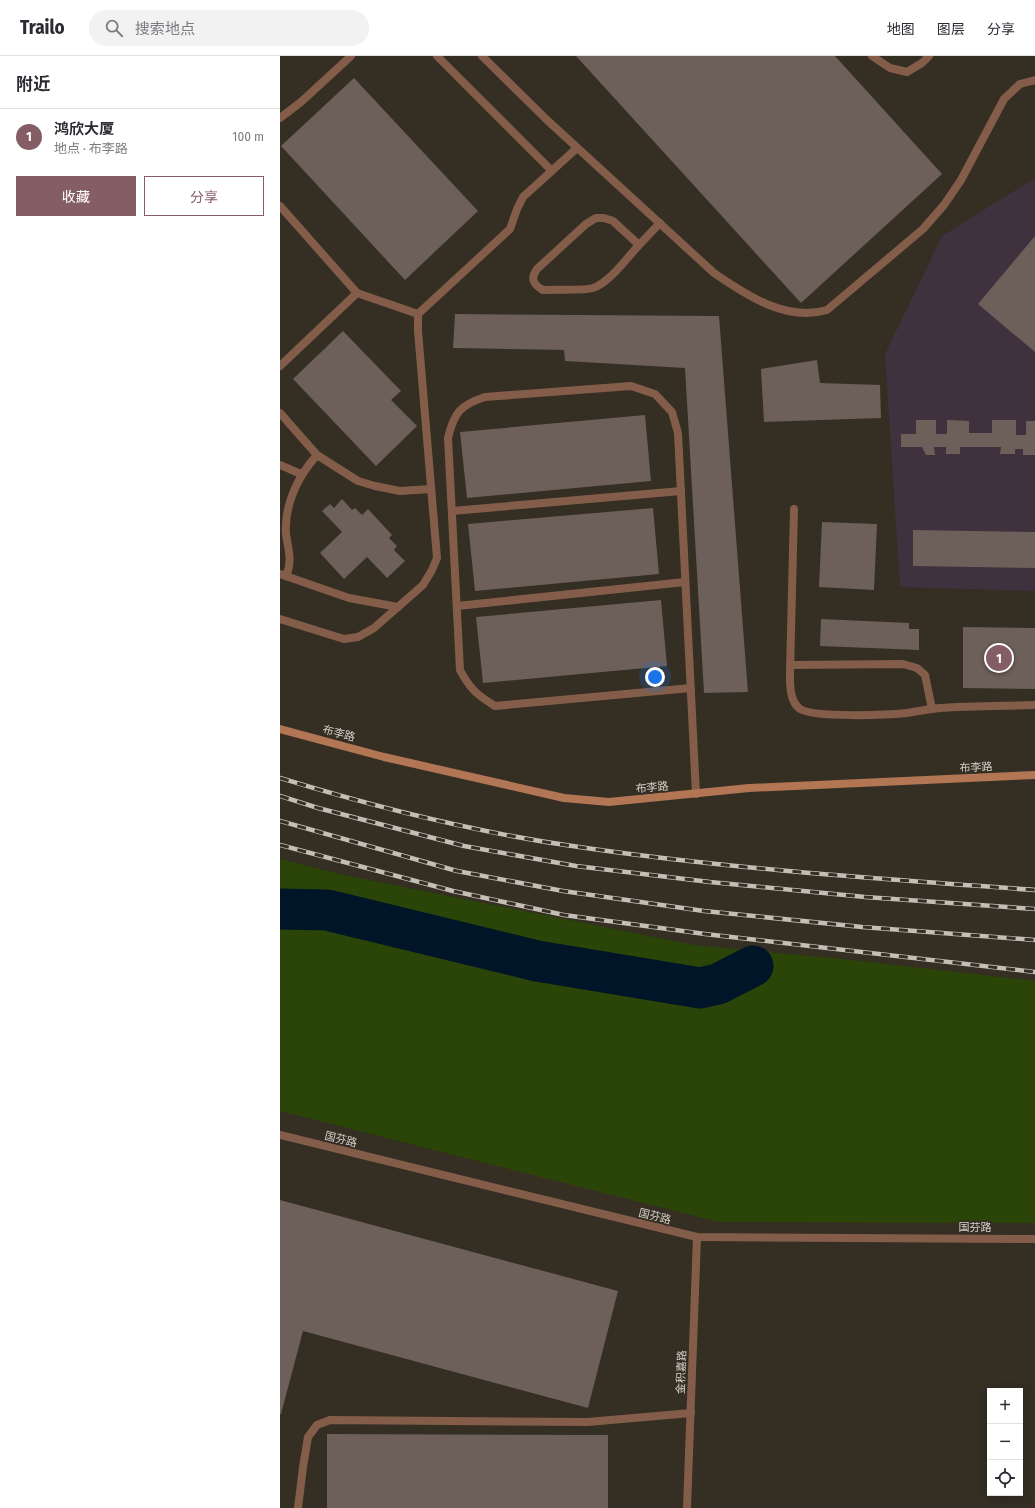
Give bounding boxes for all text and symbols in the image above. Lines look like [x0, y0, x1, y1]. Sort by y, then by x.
search box [89, 10, 369, 46]
text: Trailo [20, 16, 65, 39]
icon: search [103, 17, 125, 39]
text: 搜索地点 [135, 20, 195, 38]
text: 地图 [887, 21, 915, 38]
text: 图层 [937, 21, 965, 38]
text: 分享 [987, 21, 1015, 38]
text: 附近 [16, 74, 50, 95]
text: 鸿欣大厦 [54, 120, 114, 138]
text: 1 [26, 129, 32, 144]
text: 100 m [232, 129, 264, 144]
text: 地点 · 布李路 [54, 141, 128, 156]
button: 收藏 [16, 176, 136, 216]
button: 分享 [144, 176, 264, 216]
pin: 1 [986, 643, 1012, 673]
your location [645, 667, 665, 687]
street label: 布李路 [321, 723, 356, 744]
street label: 布李路 [959, 760, 993, 775]
street label: 布李路 [635, 780, 669, 795]
street label: 国芬路 [323, 1129, 358, 1150]
street label: 国芬路 [637, 1206, 672, 1227]
street label: 国芬路 [959, 1221, 992, 1234]
street label: 金积嘉路 [674, 1350, 689, 1394]
map controls [987, 1388, 1023, 1496]
button: + [987, 1388, 1023, 1424]
button: − [987, 1424, 1023, 1460]
button: locate [987, 1460, 1023, 1496]

